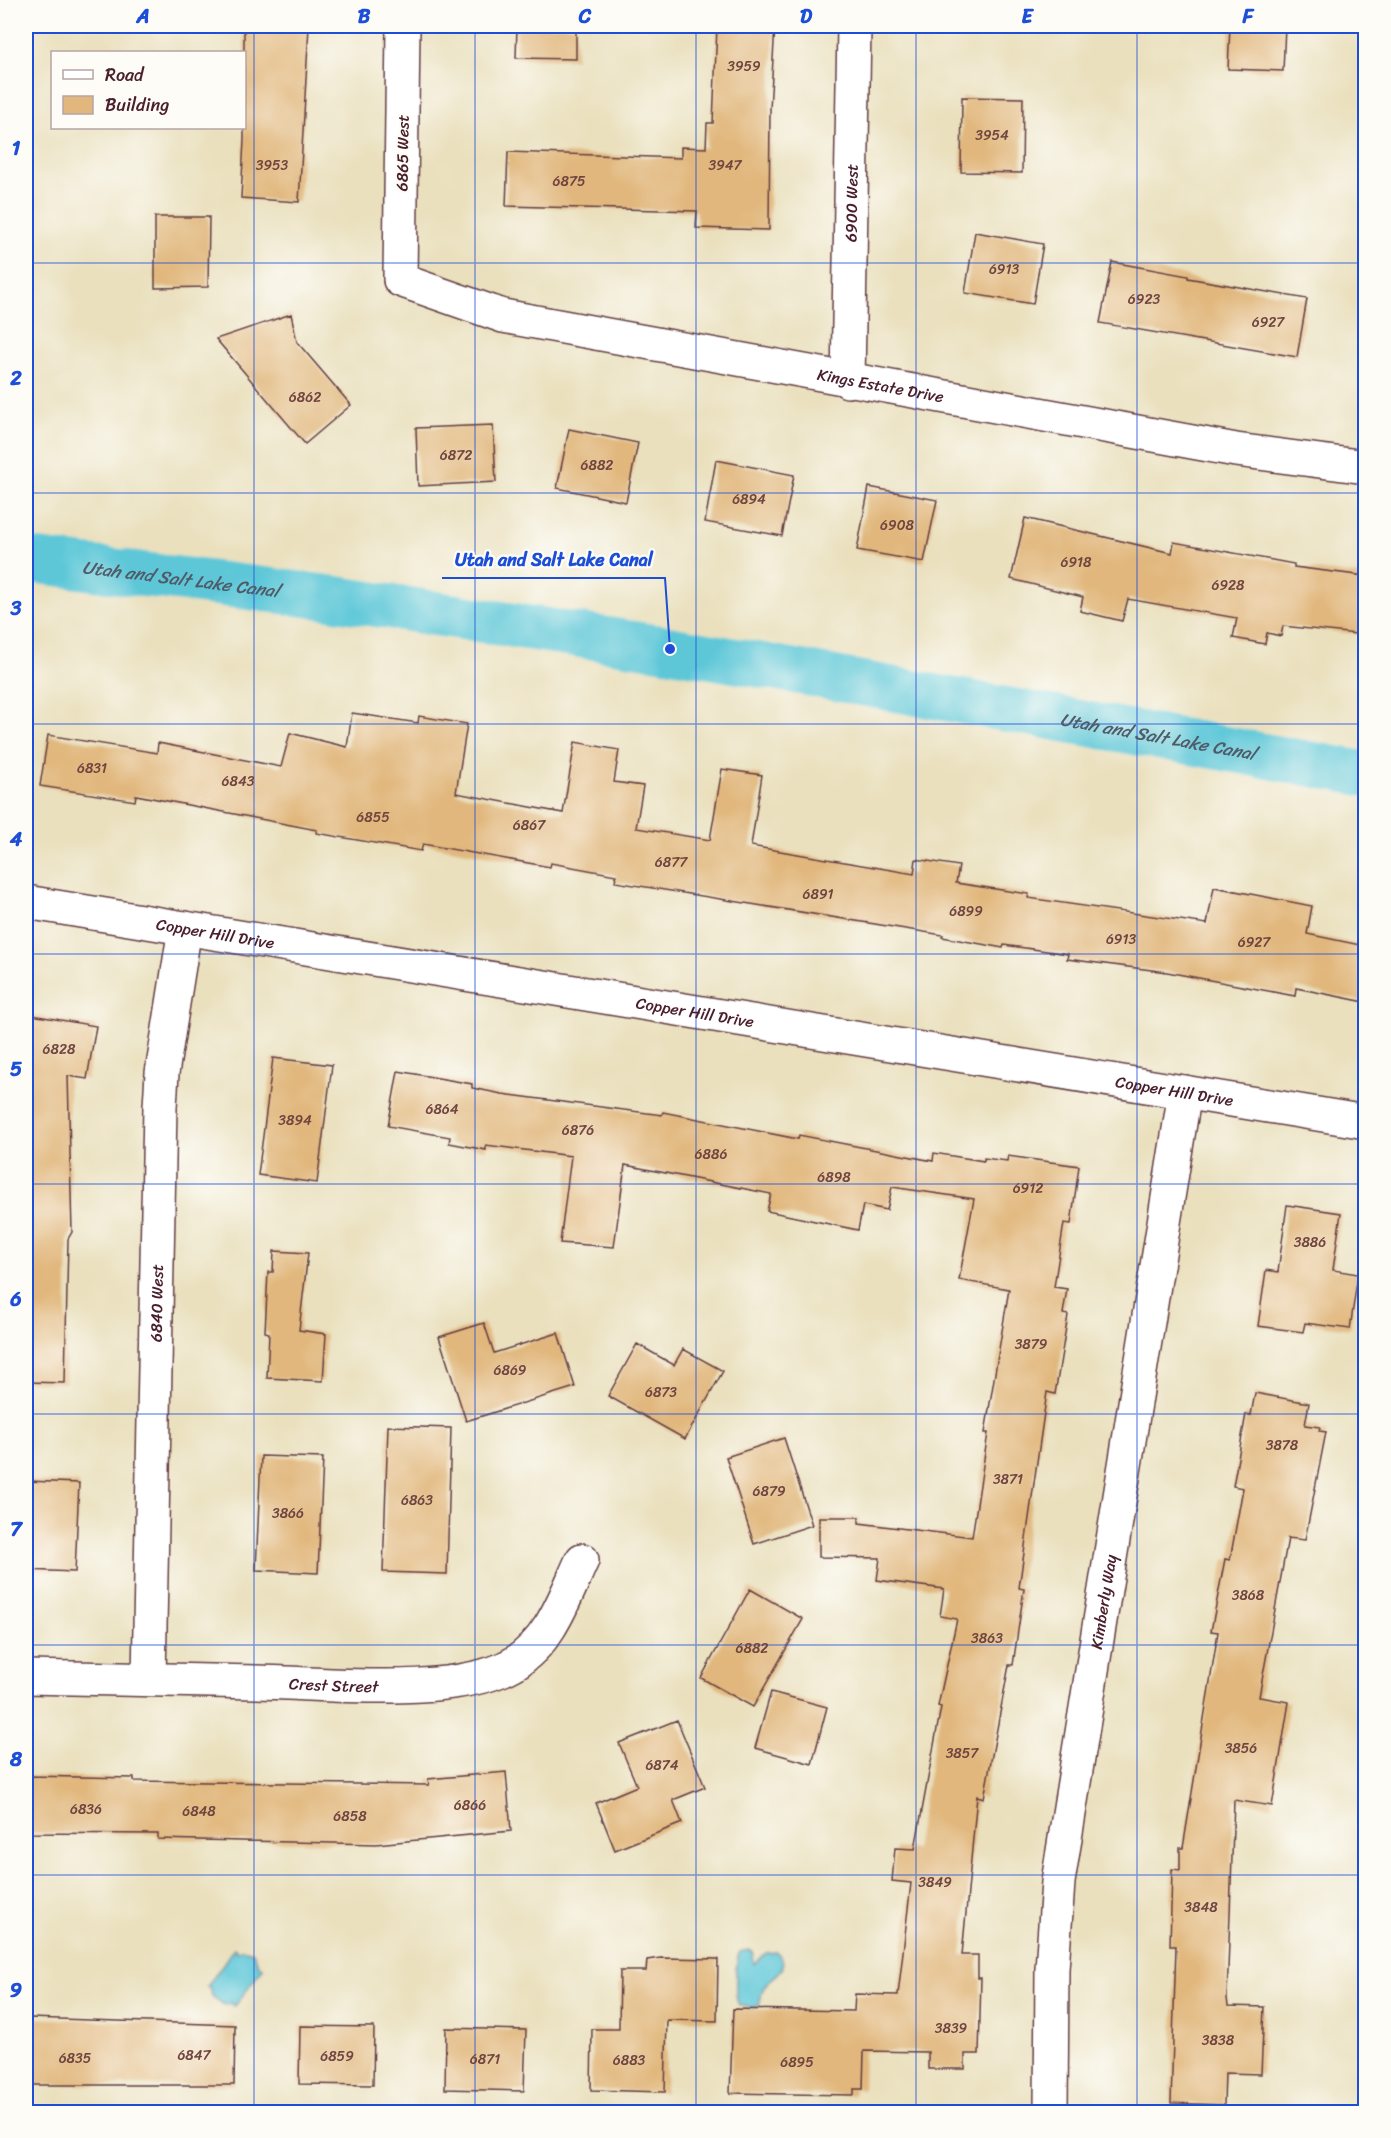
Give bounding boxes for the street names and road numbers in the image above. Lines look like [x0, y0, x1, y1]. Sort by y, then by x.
street label: 6865 West [387, 114, 418, 192]
street label: 6900 West [836, 164, 867, 242]
street label: Kings Estate Drive [815, 360, 946, 411]
street label: Copper Hill Drive [154, 910, 277, 958]
street label: Copper Hill Drive [634, 988, 756, 1036]
street label: Copper Hill Drive [1113, 1067, 1236, 1115]
street label: 6840 West [141, 1264, 172, 1342]
street label: Kimberly Way [1082, 1552, 1126, 1651]
street label: Crest Street [288, 1669, 379, 1701]

